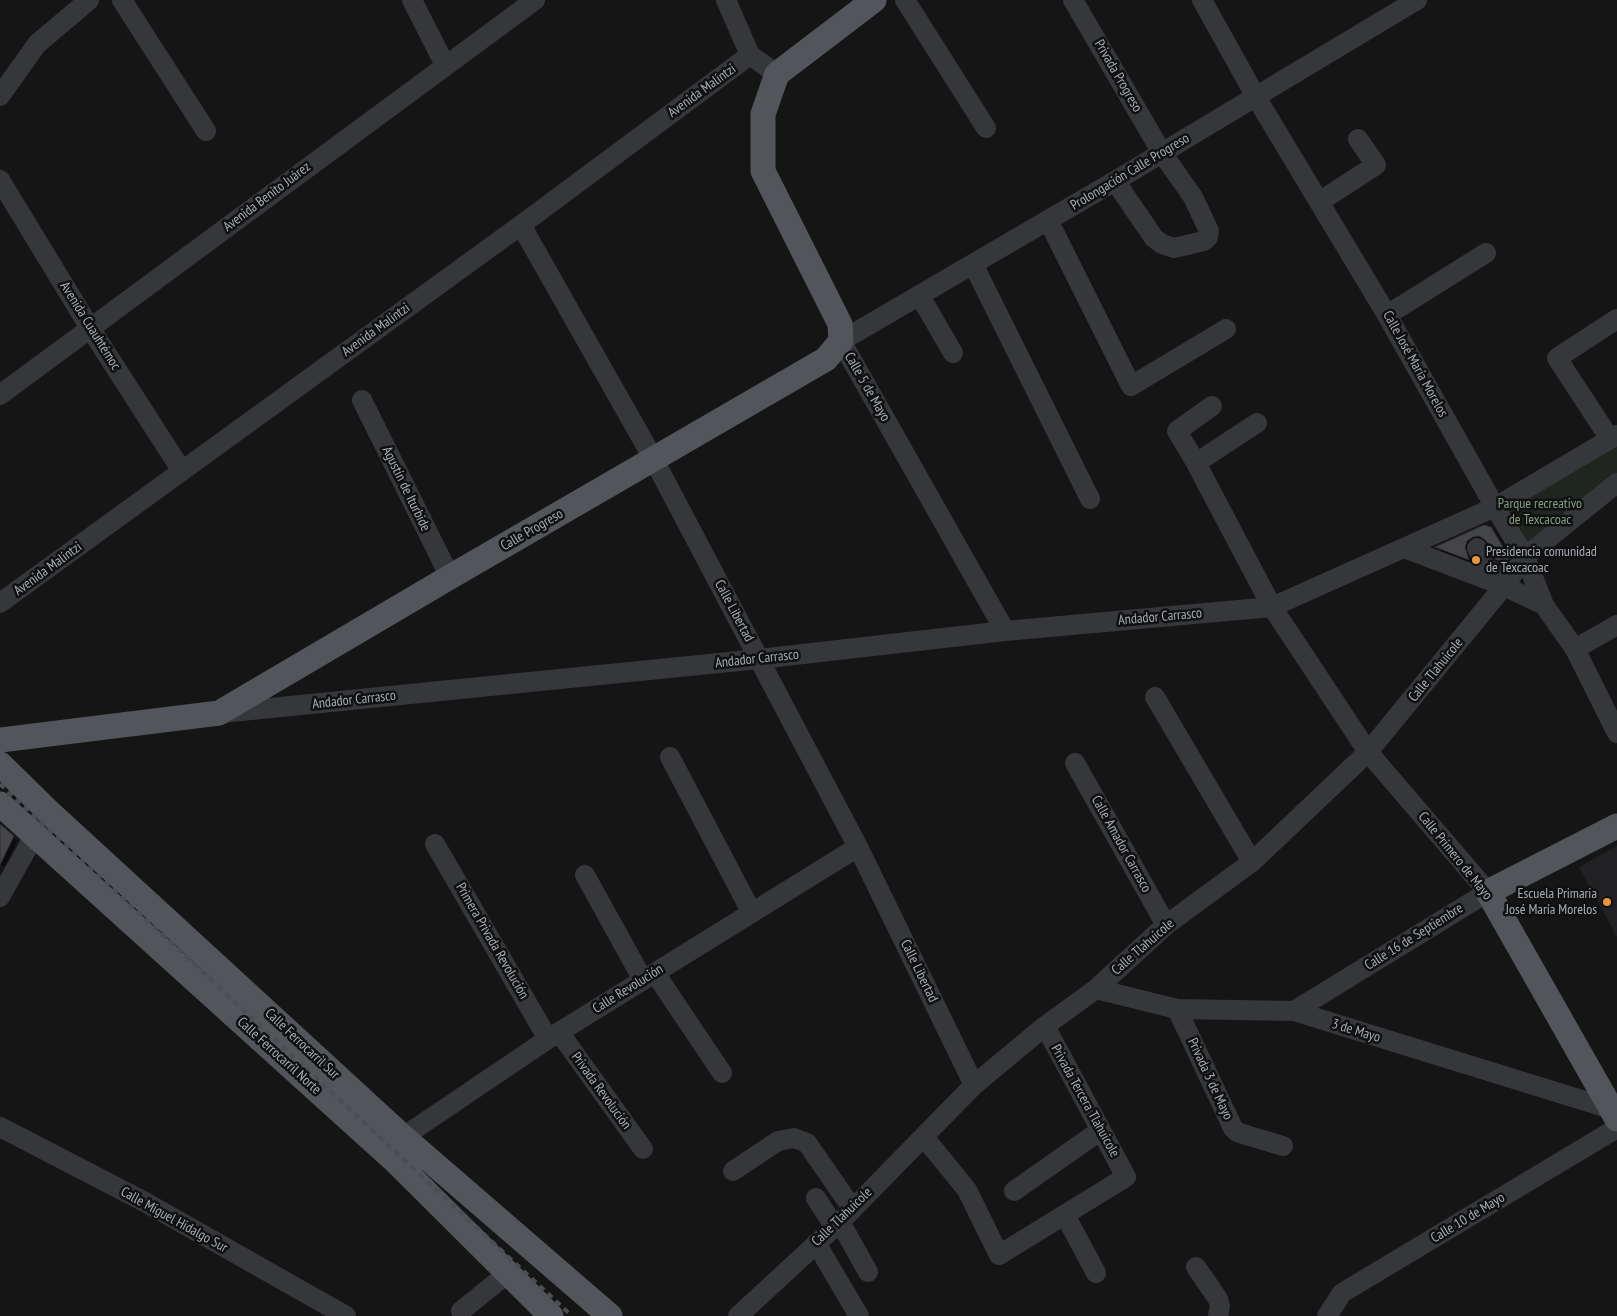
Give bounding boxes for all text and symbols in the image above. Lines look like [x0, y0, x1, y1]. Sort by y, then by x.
street label: Privada Progreso [1091, 37, 1145, 115]
street label: Avenida Malintzi [665, 61, 739, 121]
street label: Prolongación Calle Progreso [1068, 130, 1192, 214]
street label: Avenida Benito Juárez [220, 159, 314, 235]
street label: Avenida Cuauhtémoc [56, 279, 124, 373]
street label: Avenida Malintzi [339, 300, 413, 360]
street label: Calle José María Morelos [1379, 308, 1451, 420]
street label: Calle 5 de Mayo [840, 349, 894, 425]
street label: Agustín de Iturbide [378, 444, 434, 534]
park label: Parque recreativo de Texcacoac [1498, 496, 1582, 528]
street label: Calle Progreso [498, 505, 566, 555]
street label: Avenida Malintzi [11, 539, 85, 599]
place label: Presidencia comunidad de Texcacoac [1486, 544, 1597, 576]
marker: Presidencia comunidad de Texcacoac [1470, 554, 1482, 566]
street label: Calle Libertad [711, 577, 757, 645]
street label: Andador Carrasco [1117, 605, 1203, 629]
street label: Calle Tlahuicole [1405, 635, 1467, 705]
street label: Andador Carrasco [714, 646, 800, 672]
street label: Andador Carrasco [311, 687, 397, 713]
street label: Calle Amador Carrasco [1087, 793, 1155, 895]
street label: Calle Primero de Mayo [1414, 809, 1496, 903]
street label: Primera Privada Revolución [452, 880, 532, 1002]
place label: Escuela Primaria José María Morelos [1506, 886, 1597, 919]
marker: Escuela Primaria José María Morelos [1601, 896, 1613, 908]
street label: Calle 16 de Septiembre [1362, 900, 1466, 974]
street label: Calle Tlahuicole [1108, 915, 1178, 979]
street label: Calle Libertad [897, 937, 941, 1005]
street label: Calle Revolución [590, 961, 666, 1017]
street label: Calle Ferrocarril Sur [261, 1005, 343, 1083]
street label: Calle Ferrocarril Norte [234, 1014, 324, 1098]
street label: 3 de Mayo [1330, 1016, 1382, 1046]
street label: Privada 3 de Mayo [1184, 1035, 1236, 1123]
street label: Privada Tercera Tlahuicole [1047, 1042, 1123, 1160]
street label: Privada Revolución [567, 1049, 635, 1133]
street label: Calle Miguel Hidalgo Sur [118, 1184, 230, 1256]
street label: Calle Tlahuicole [808, 1184, 876, 1250]
street label: Calle 10 de Mayo [1428, 1189, 1508, 1247]

